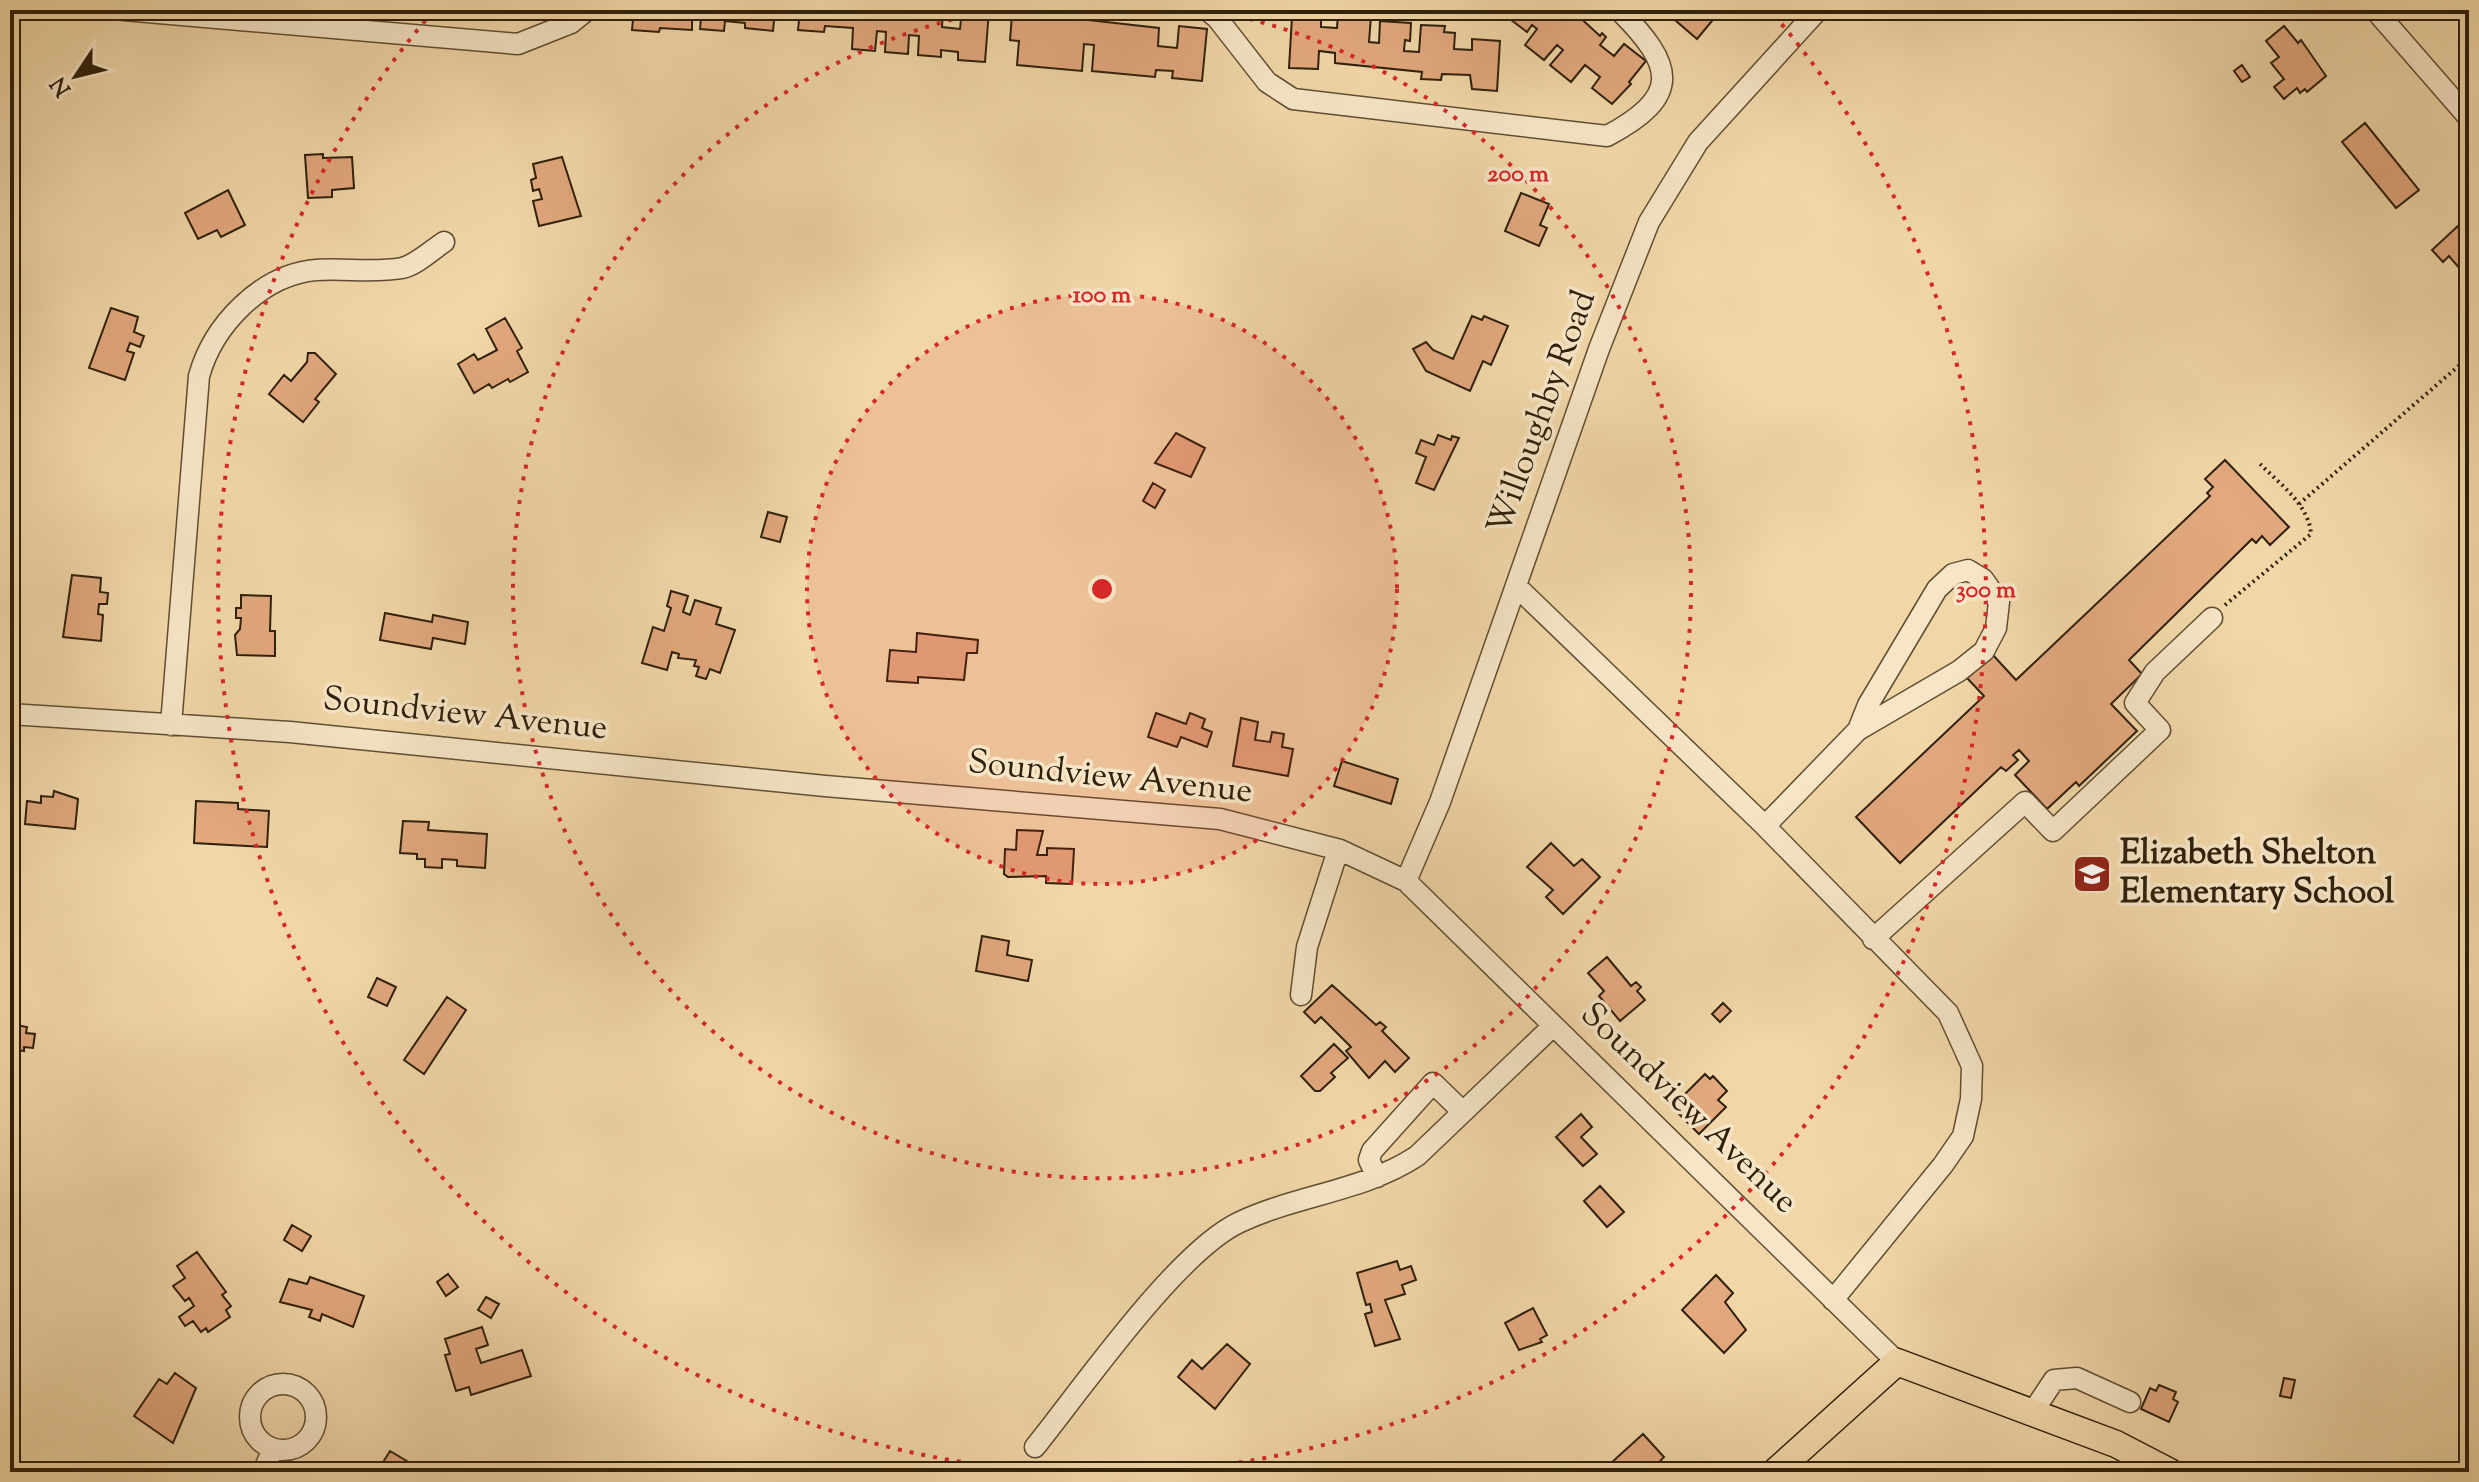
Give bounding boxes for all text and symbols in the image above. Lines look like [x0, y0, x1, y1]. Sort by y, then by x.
north arrow [36, 36, 116, 116]
text: N [44, 69, 80, 102]
text: 200 m [1487, 158, 1549, 192]
text: 100 m [1073, 279, 1131, 313]
street label: Willoughby Road [1476, 284, 1610, 542]
text: 300 m [1956, 574, 2016, 608]
centre of rings [1088, 575, 1116, 603]
street label: Soundview Avenue [320, 676, 610, 754]
street label: Soundview Avenue [965, 739, 1255, 817]
place label: Elizabeth Shelton Elementary School [2120, 830, 2395, 918]
school or university icon: Elizabeth Shelton Elementary School [2071, 853, 2113, 895]
street label: Soundview Avenue [1568, 992, 1808, 1226]

